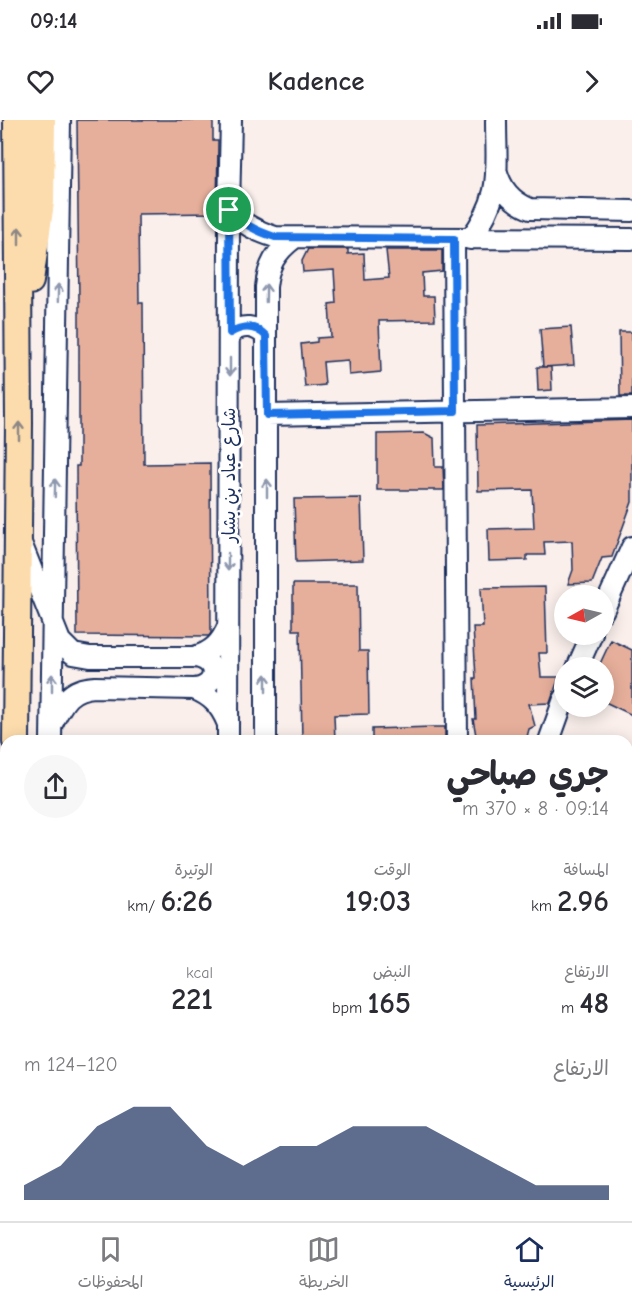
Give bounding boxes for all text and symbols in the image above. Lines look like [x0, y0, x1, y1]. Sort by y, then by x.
text: 09:14 [30, 8, 77, 34]
icon: heart [24, 65, 57, 98]
icon: forward [575, 65, 608, 98]
text: Kadence [268, 66, 364, 97]
pin [203, 184, 254, 235]
icon: arrive [212, 193, 245, 226]
one-way arrow [13, 226, 25, 246]
one-way arrow [52, 283, 63, 303]
one-way arrow [261, 283, 272, 303]
one-way arrow [224, 357, 235, 377]
street label: شارع عباد بن بشار [219, 408, 241, 544]
one-way arrow [13, 421, 25, 441]
one-way arrow [49, 478, 61, 498]
one-way arrow [261, 478, 273, 498]
one-way arrow [222, 552, 234, 572]
north arrow [554, 585, 614, 645]
map controls [554, 585, 614, 717]
button: layers [554, 657, 614, 717]
one-way arrow [46, 673, 58, 693]
one-way arrow [260, 673, 272, 693]
button: share [24, 755, 87, 818]
text: جري صباحي [447, 755, 609, 793]
text: 09:14 · 8 × 370 m [462, 797, 609, 820]
text: الوتيرة [174, 861, 213, 879]
text: الوقت [374, 861, 411, 879]
text: المسافة [563, 861, 609, 879]
text: 6:26 [160, 884, 213, 919]
text: 19:03 [345, 884, 411, 919]
text: 2.96 [557, 884, 609, 919]
text: /km [127, 897, 160, 915]
text: km [531, 897, 557, 915]
text: النبض [373, 963, 411, 981]
text: الارتفاع [564, 963, 609, 981]
text: kcal [186, 964, 213, 982]
text: 221 [171, 982, 213, 1017]
text: 165 [368, 986, 411, 1021]
text: 48 [580, 986, 609, 1021]
text: bpm [332, 999, 368, 1017]
text: m [561, 999, 580, 1017]
text: 120–124 m [24, 1053, 118, 1076]
text: الارتفاع [553, 1057, 609, 1080]
tab: المحفوظات [78, 1233, 144, 1296]
tab: الخريطة [299, 1233, 349, 1296]
tab: الرئيسية [504, 1233, 554, 1296]

